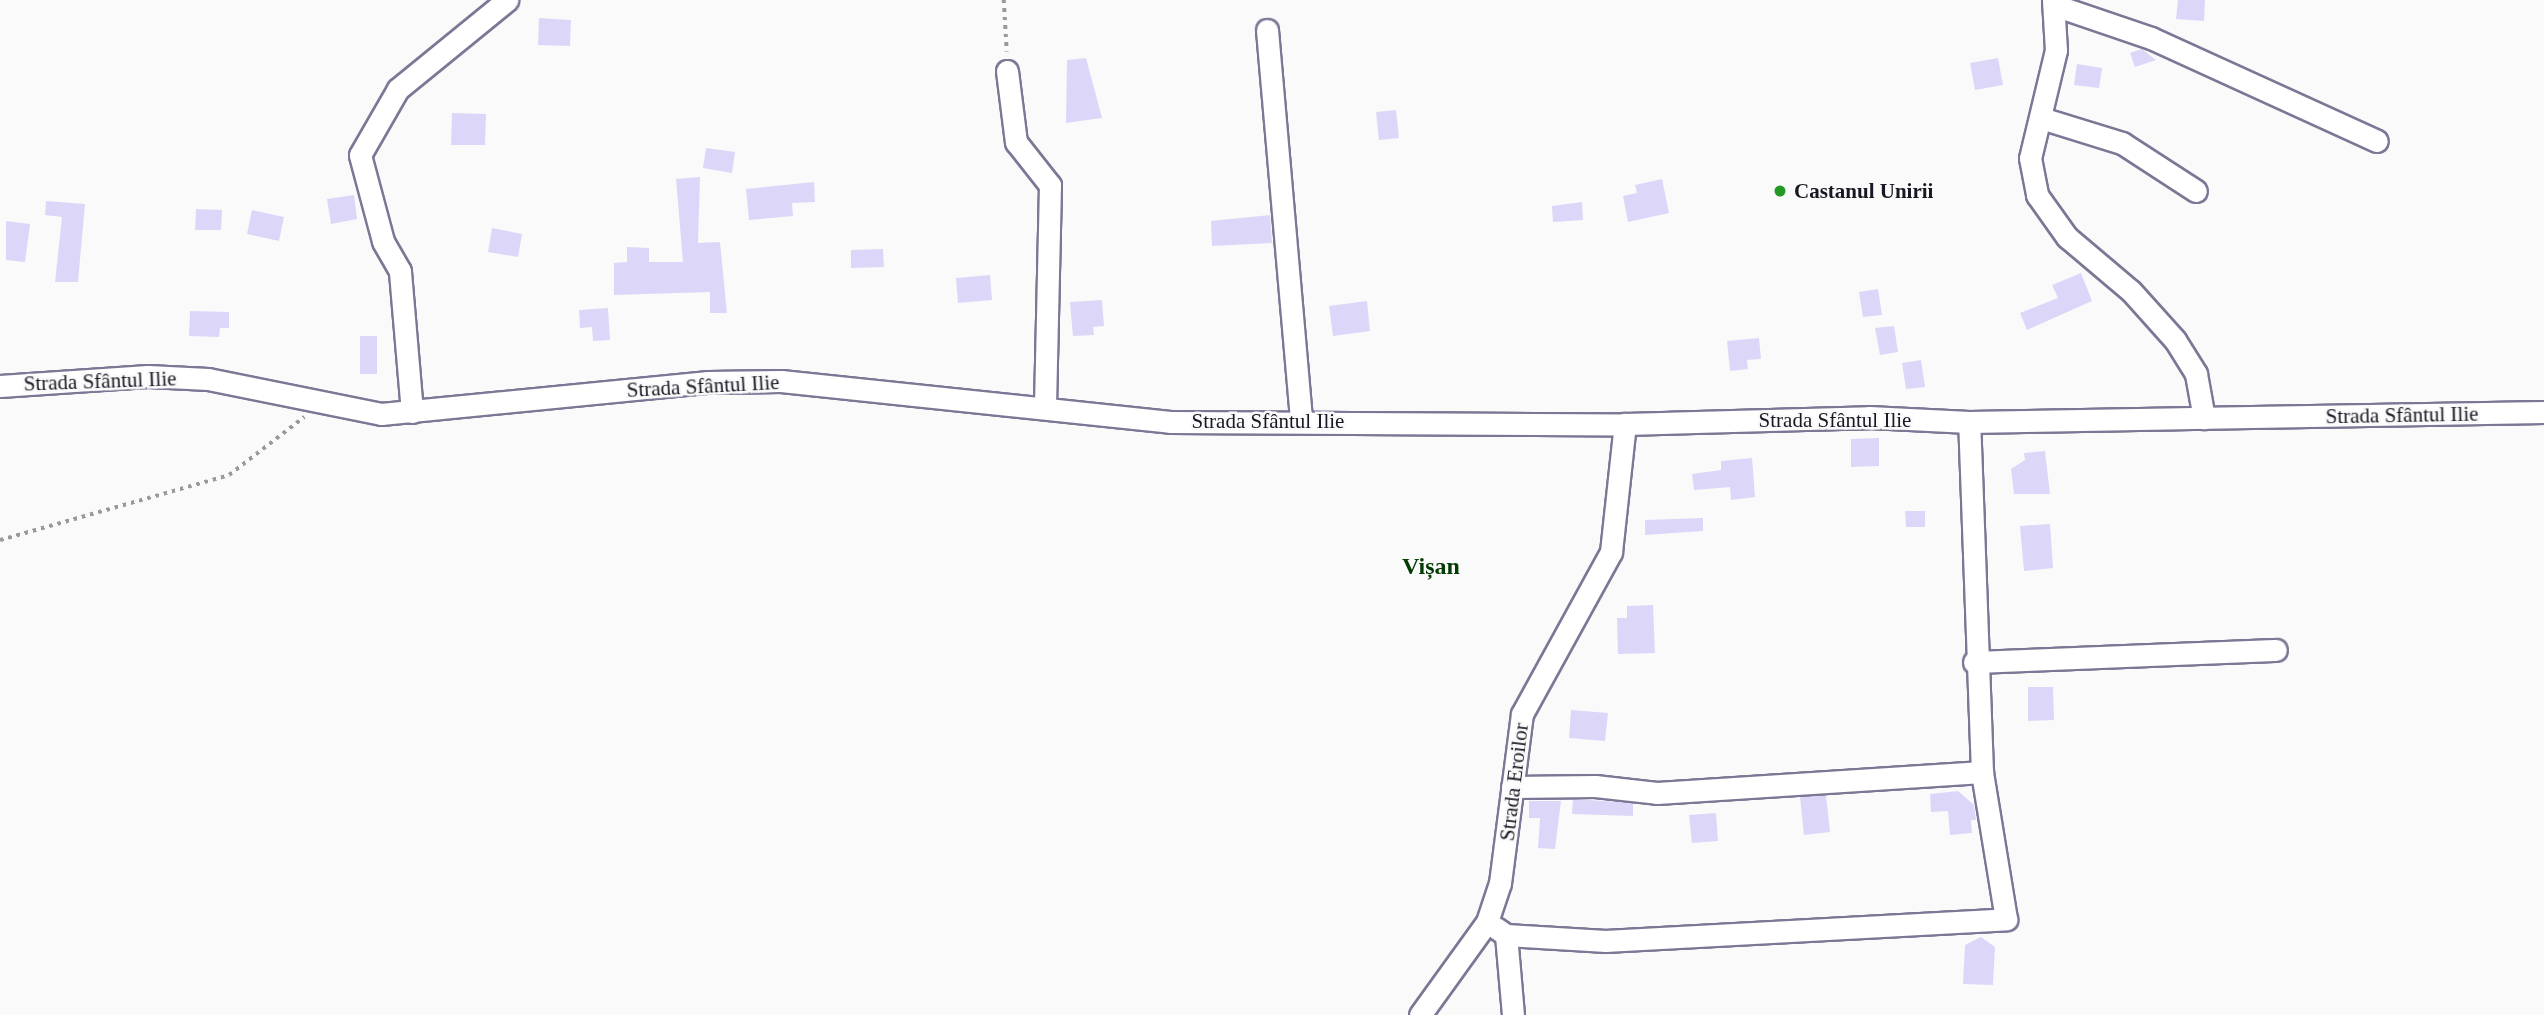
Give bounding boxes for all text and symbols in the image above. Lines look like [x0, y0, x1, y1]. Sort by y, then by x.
place label: Castanul Unirii [1794, 178, 1933, 204]
marker: Castanul Unirii [1772, 183, 1788, 199]
street label: Strada Sfântul Ilie [23, 366, 177, 396]
street label: Strada Sfântul Ilie [626, 369, 780, 403]
street label: Strada Sfântul Ilie [2325, 401, 2479, 429]
street label: Strada Sfântul Ilie [1759, 407, 1911, 433]
street label: Strada Sfântul Ilie [1192, 408, 1344, 434]
district label: Vișan [1402, 553, 1460, 581]
street label: Strada Eroilor [1494, 722, 1534, 842]

